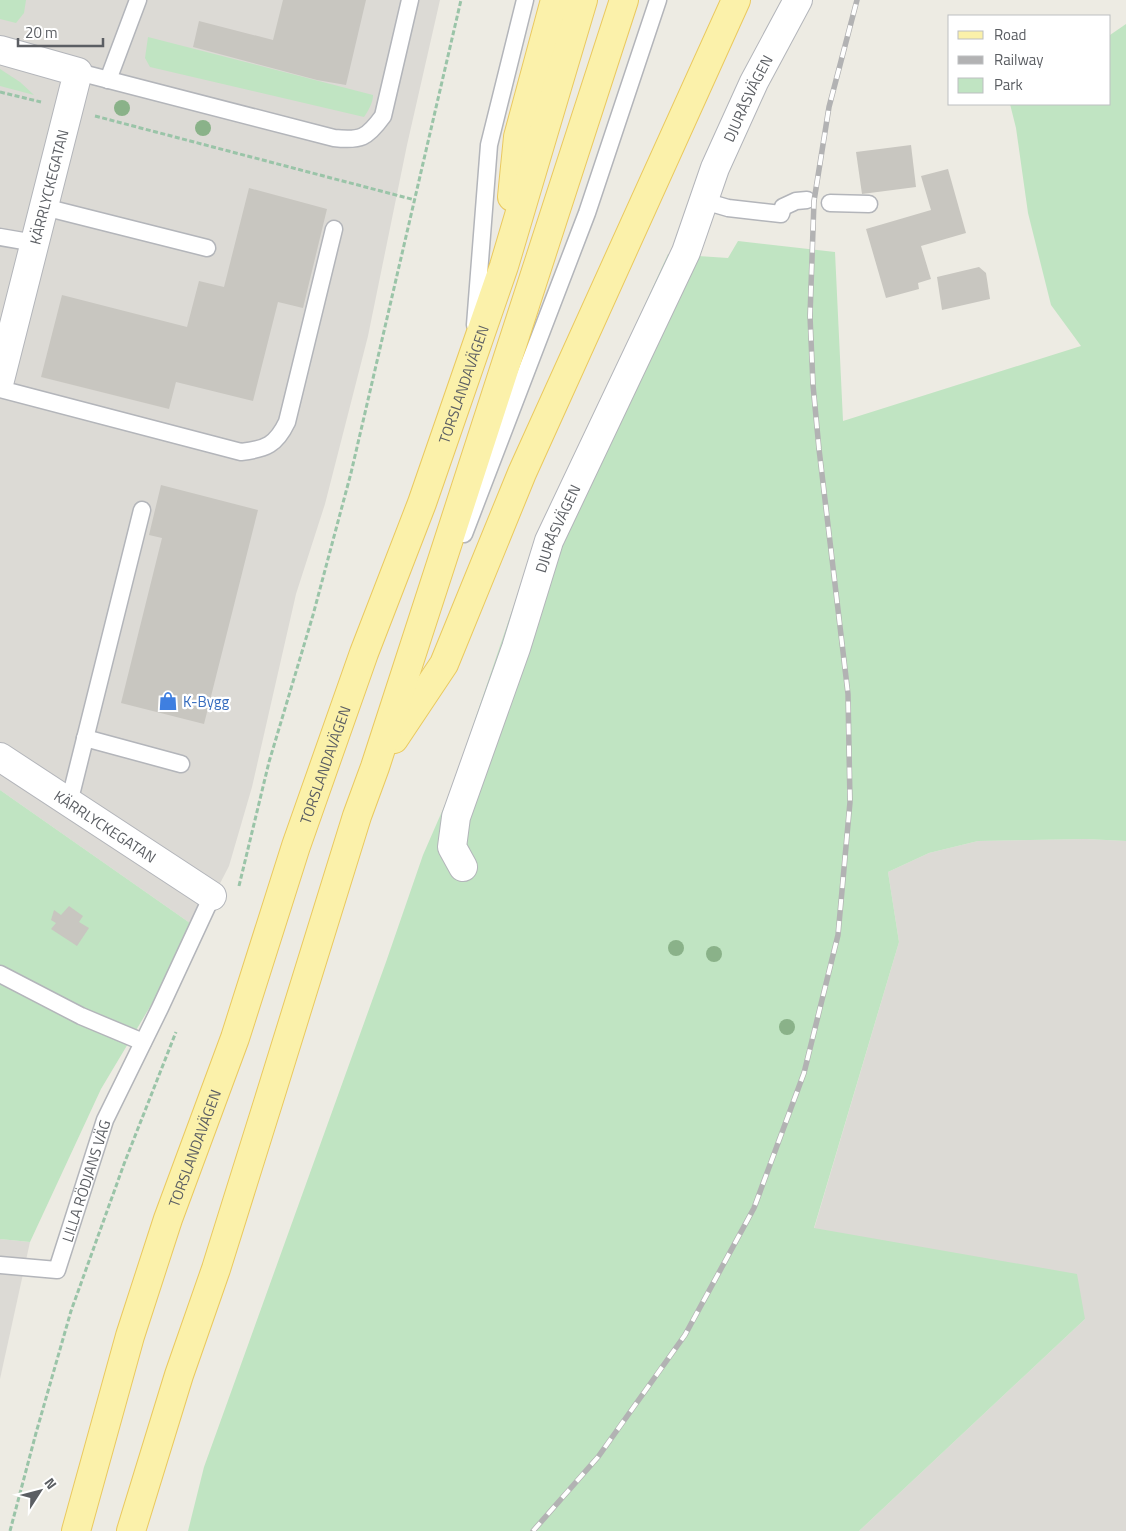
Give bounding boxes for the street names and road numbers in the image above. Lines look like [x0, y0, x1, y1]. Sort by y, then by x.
street label: DJURÅSVÄGEN [717, 51, 778, 146]
street label: KÄRRLYCKEGATAN [24, 127, 74, 247]
street label: TORSLANDAVÄGEN [432, 322, 494, 447]
street label: DJURÅSVÄGEN [528, 480, 586, 575]
street label: TORSLANDAVÄGEN [293, 702, 356, 827]
street label: KÄRRLYCKEGATAN [50, 784, 161, 868]
street label: TORSLANDAVÄGEN [162, 1086, 227, 1210]
street label: LILLA RÖDJANS VÄG [55, 1117, 116, 1245]

